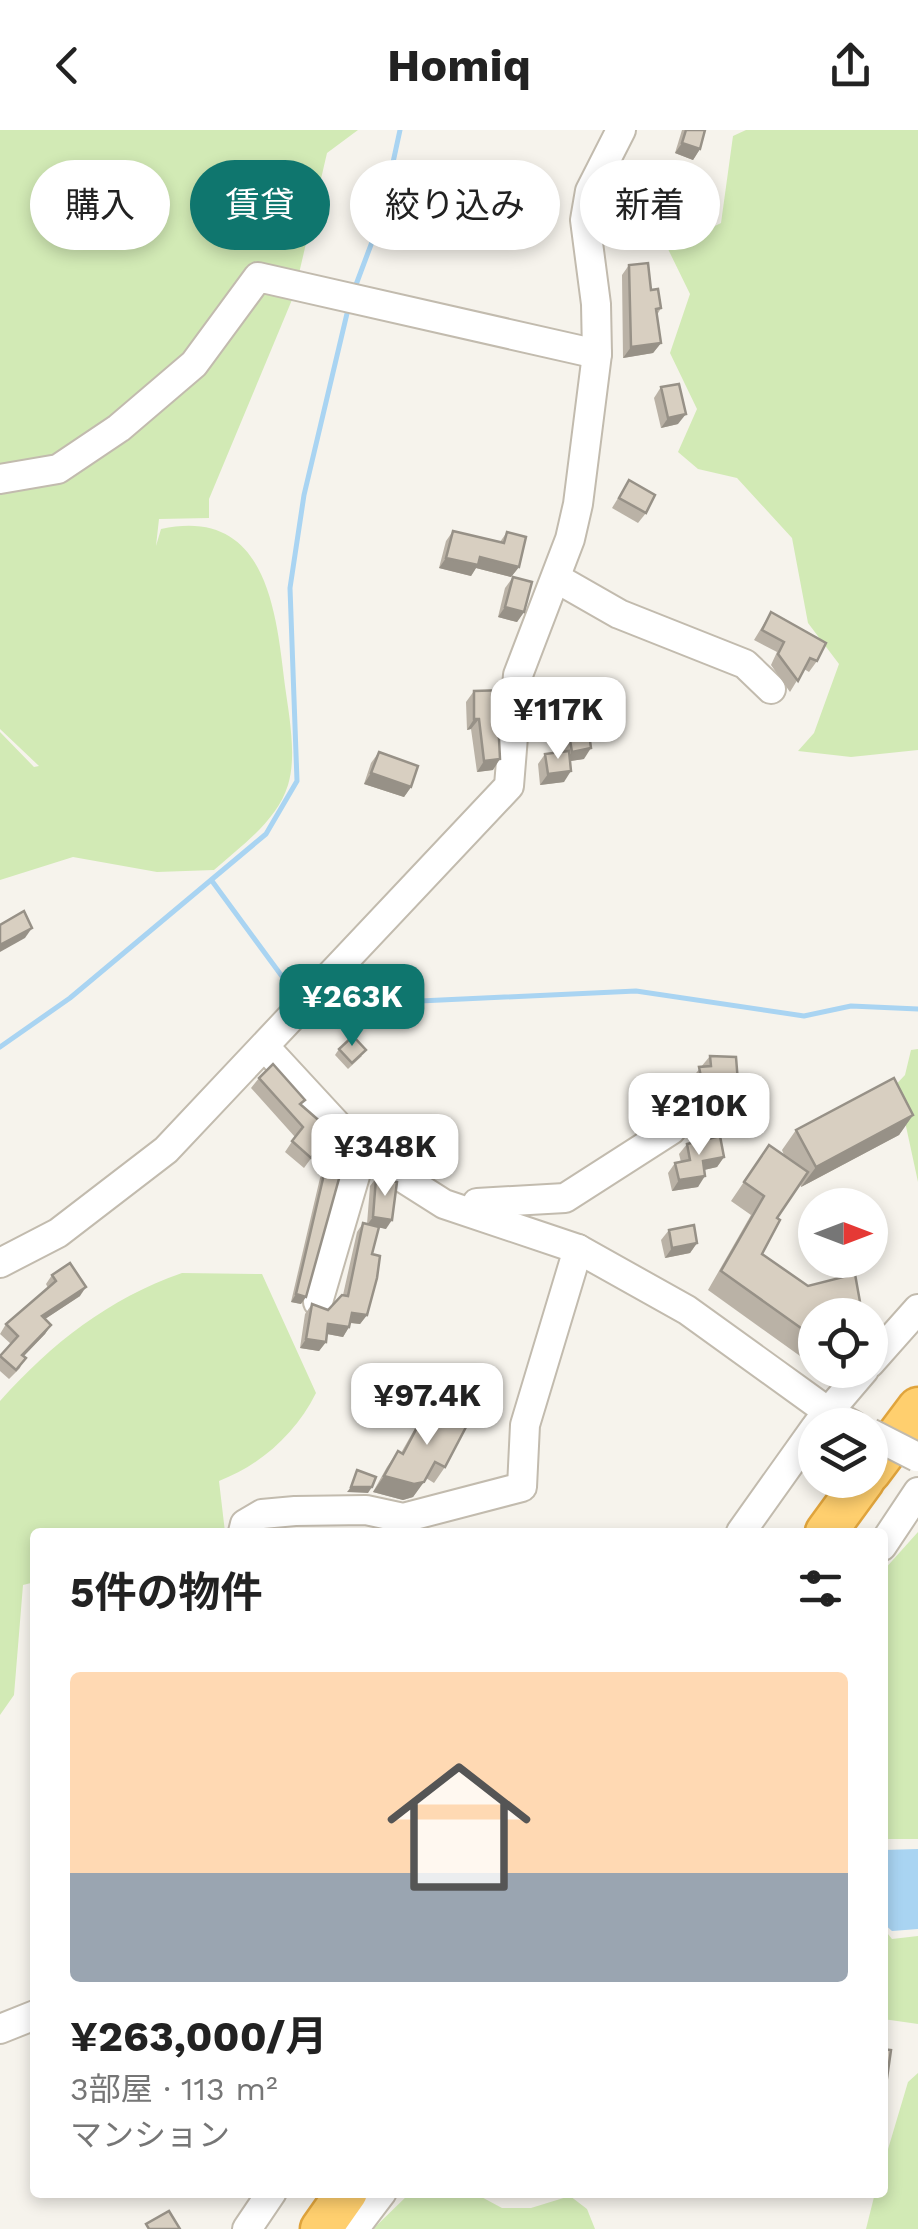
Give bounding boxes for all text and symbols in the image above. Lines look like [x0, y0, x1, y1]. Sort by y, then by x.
icon: back [40, 38, 95, 93]
icon: share [823, 38, 878, 93]
text: Homiq [387, 39, 531, 92]
chip: 購入 [30, 160, 170, 250]
chip: 賃貸 [190, 160, 330, 250]
chip: 絞り込み [350, 160, 560, 250]
chip: 新着 [580, 160, 720, 250]
pin: ¥117K [488, 677, 628, 762]
text: ¥117K [513, 690, 603, 728]
pin: ¥263K [282, 964, 422, 1049]
text: ¥263K [301, 977, 403, 1015]
pin: ¥210K [629, 1073, 769, 1158]
text: ¥210K [651, 1086, 747, 1124]
pin: ¥348K [315, 1114, 455, 1199]
text: ¥348K [333, 1127, 437, 1165]
north arrow [798, 1188, 888, 1278]
map controls [798, 1188, 888, 1498]
button: locate [798, 1298, 888, 1388]
pin: ¥97.4K [346, 1363, 508, 1448]
text: ¥97.4K [373, 1376, 481, 1414]
button: layers [798, 1408, 888, 1498]
icon: filters [793, 1561, 848, 1616]
text: 5件の物件 [70, 1568, 263, 1617]
icon: home [369, 1737, 549, 1917]
text: ¥263,000/月 [70, 2012, 327, 2061]
text: 3部屋 · 113 m² [70, 2070, 278, 2108]
text: マンション [70, 2116, 230, 2154]

